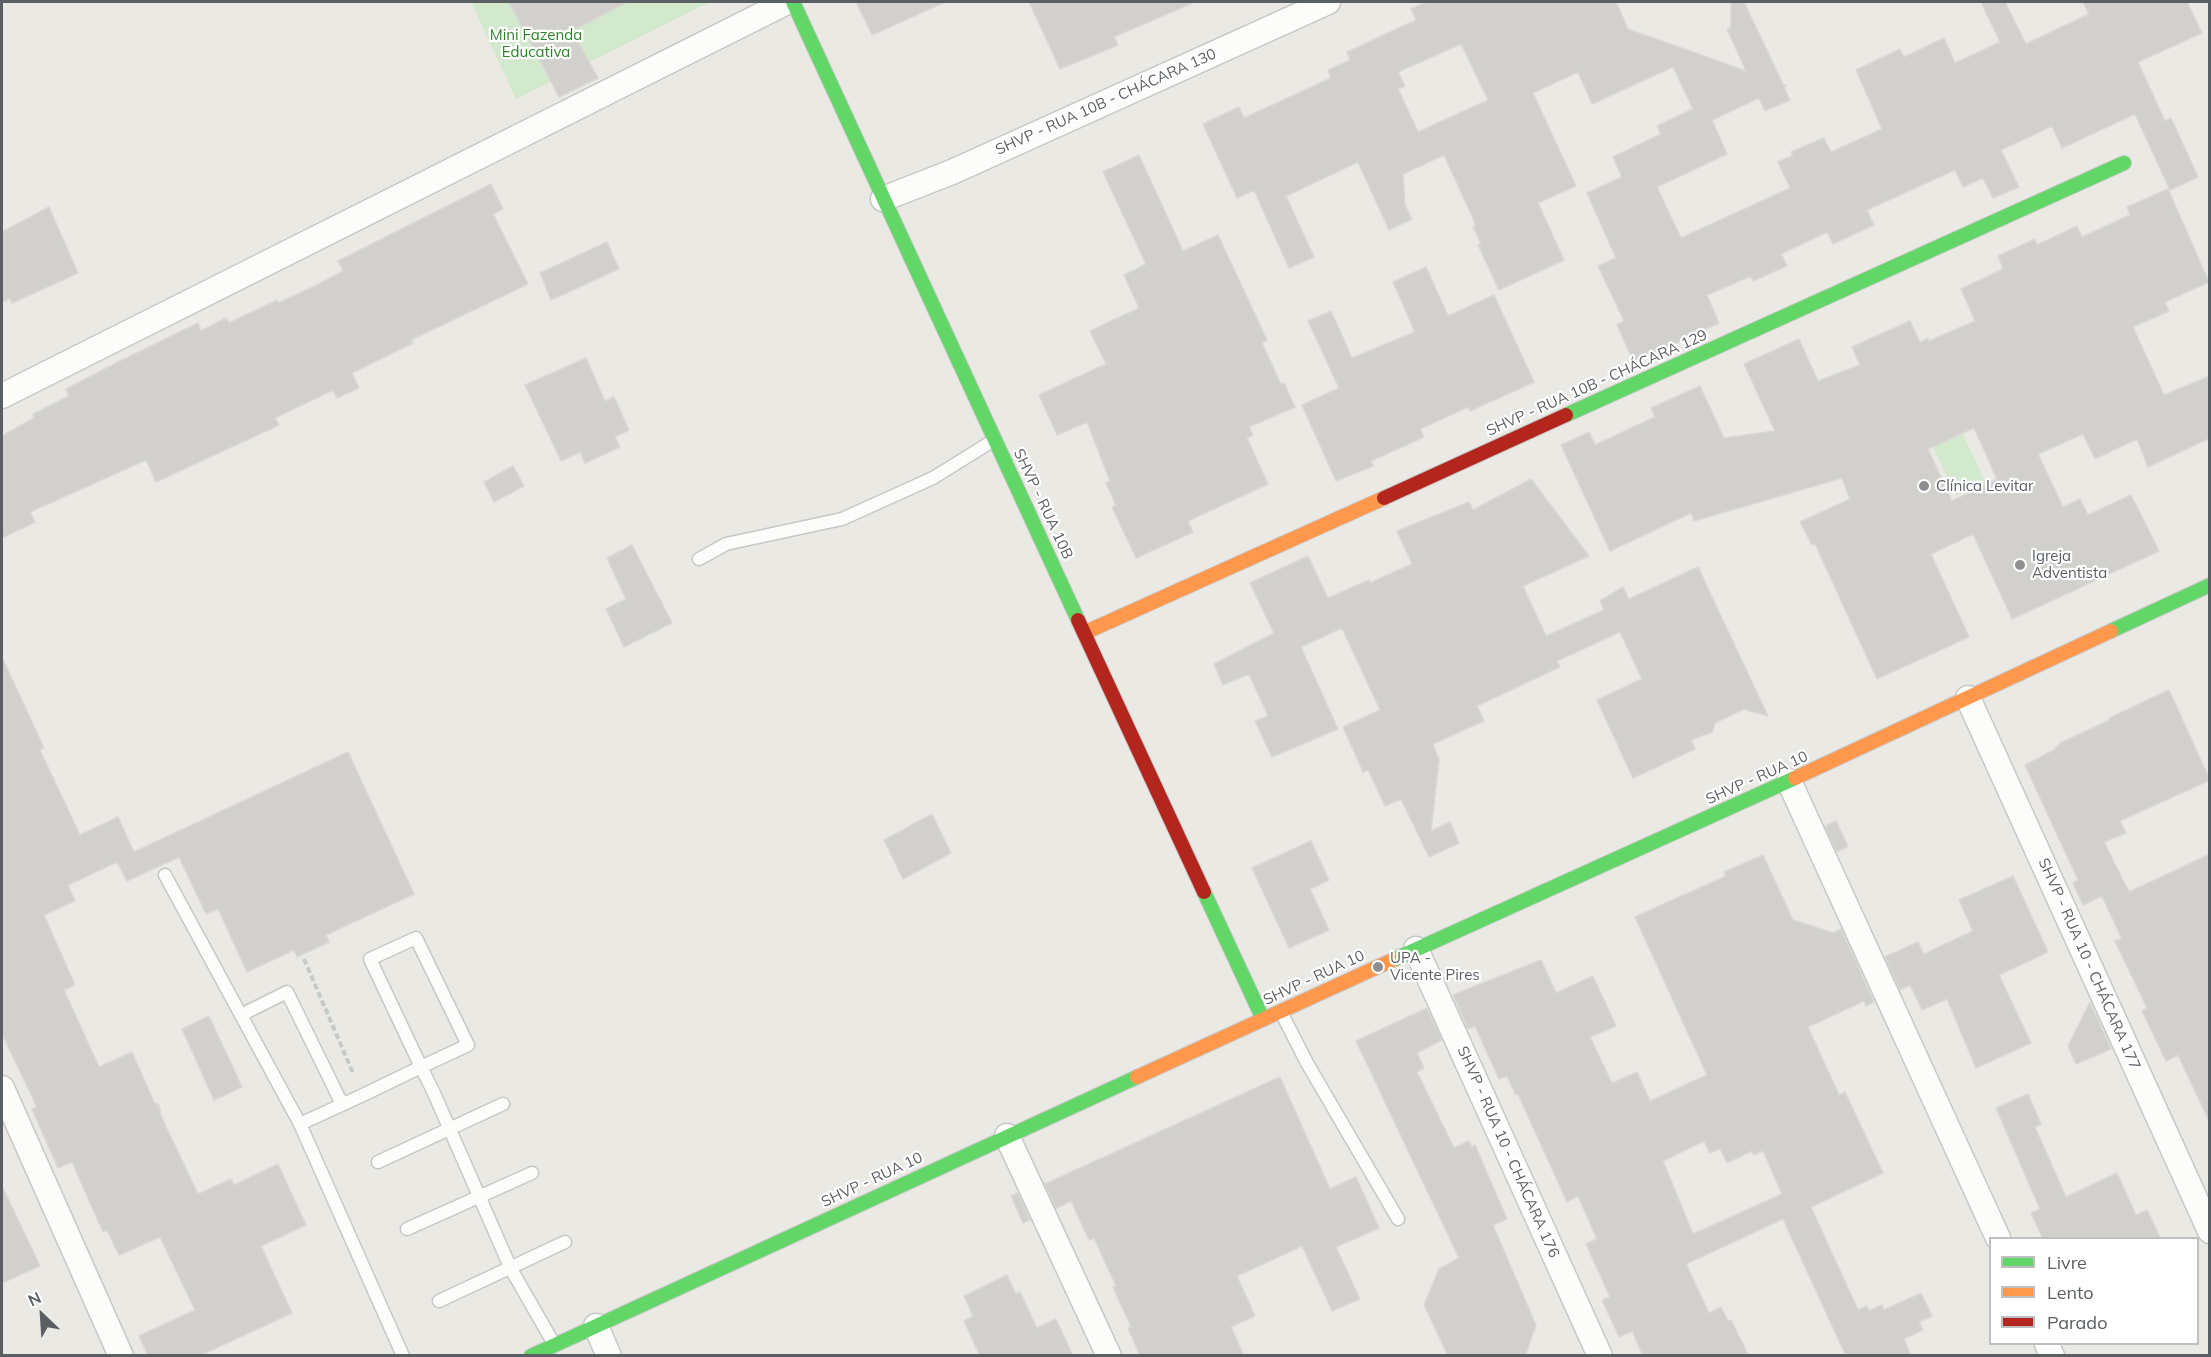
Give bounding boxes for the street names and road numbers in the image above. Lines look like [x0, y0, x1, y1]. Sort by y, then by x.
street label: SHVP - RUA 10B - CHÁCARA 130 [993, 45, 1219, 159]
street label: SHVP - RUA 10B - CHÁCARA 129 [1484, 326, 1710, 440]
street label: SHVP - RUA 10B [1010, 446, 1076, 562]
street label: SHVP - RUA 10 [1703, 748, 1811, 808]
street label: SHVP - RUA 10 - CHÁCARA 177 [2034, 855, 2144, 1073]
street label: SHVP - RUA 10 [1261, 947, 1367, 1009]
street label: SHVP - RUA 10 - CHÁCARA 176 [1453, 1043, 1563, 1261]
street label: SHVP - RUA 10 [819, 1149, 925, 1211]

